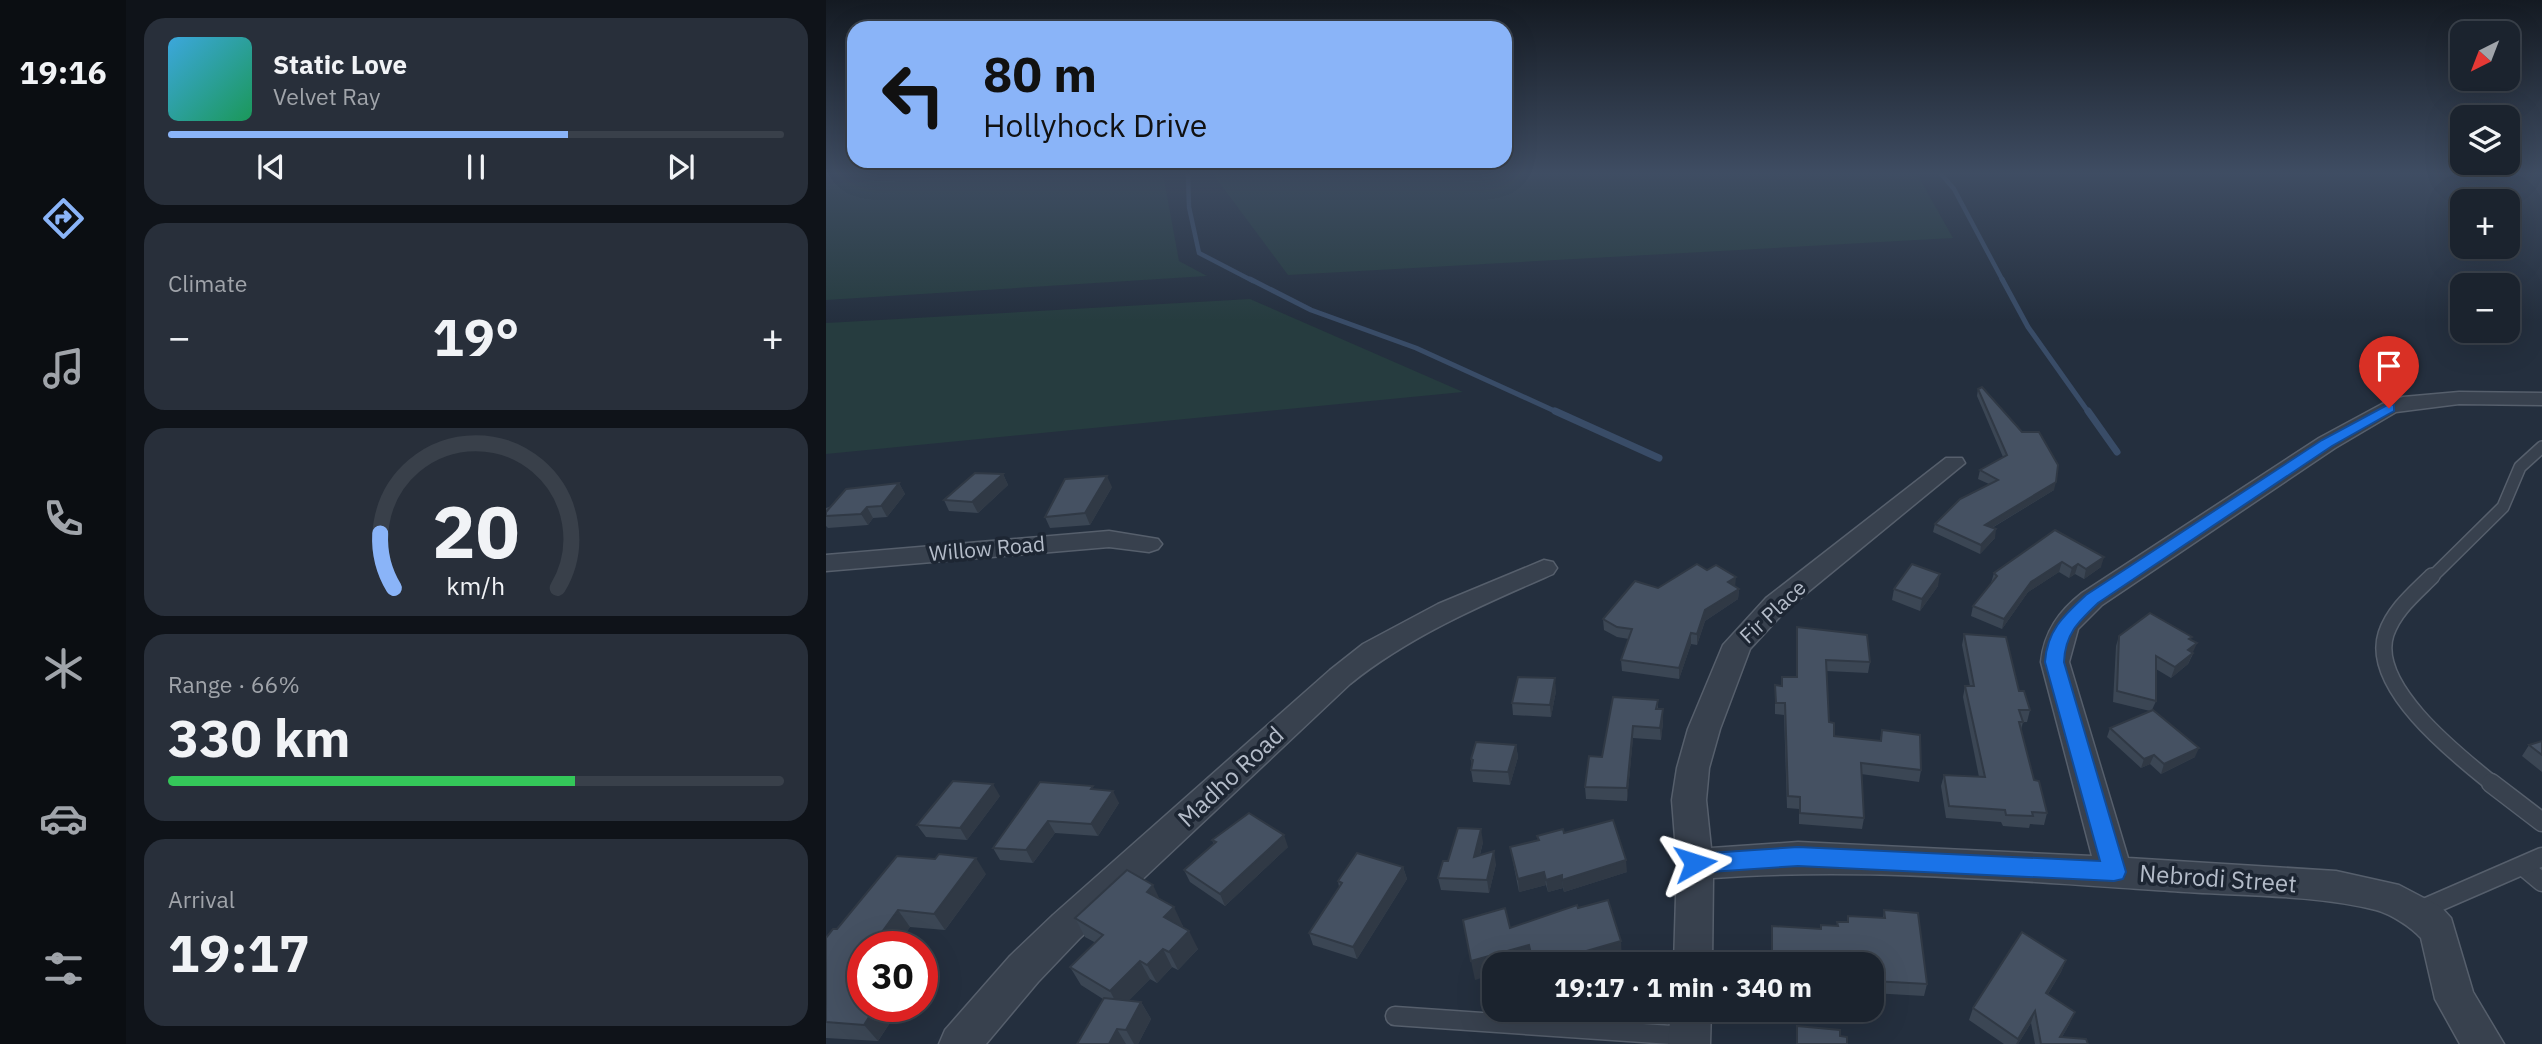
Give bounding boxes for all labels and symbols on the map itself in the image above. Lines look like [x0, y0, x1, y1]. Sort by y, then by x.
north arrow [2450, 21, 2520, 91]
pin [2359, 336, 2419, 408]
street label: Willow Road [928, 529, 1046, 567]
street label: Fir Place [1733, 573, 1812, 649]
street label: Madho Road [1170, 719, 1290, 834]
position arrow [1658, 826, 1732, 900]
street label: Nebrodi Street [2138, 857, 2298, 899]
speed limit sign: 30 [847, 931, 938, 1022]

